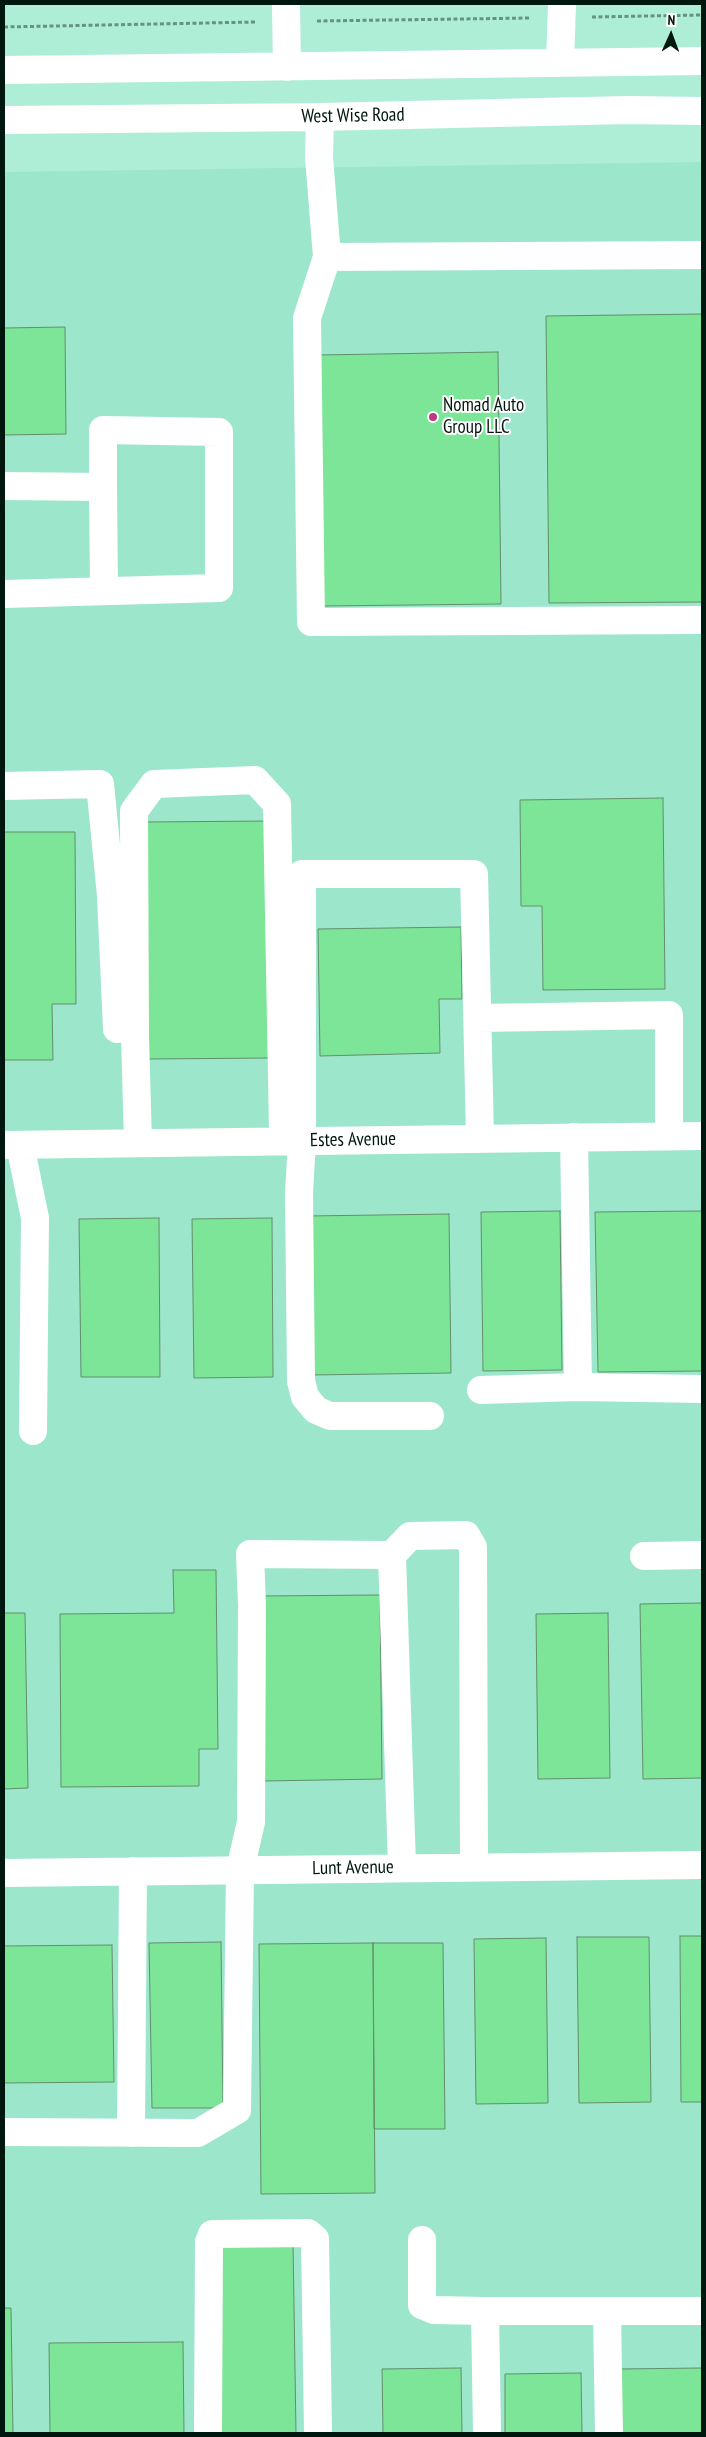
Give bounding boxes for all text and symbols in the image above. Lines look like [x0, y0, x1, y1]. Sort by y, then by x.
north arrow [646, 10, 696, 60]
text: N [667, 11, 676, 29]
street label: West Wise Road [301, 104, 405, 128]
place label: Nomad Auto Group LLC [443, 395, 524, 439]
marker: Nomad Auto Group LLC [427, 411, 439, 423]
street label: Estes Avenue [310, 1128, 396, 1152]
street label: Lunt Avenue [312, 1856, 394, 1880]

